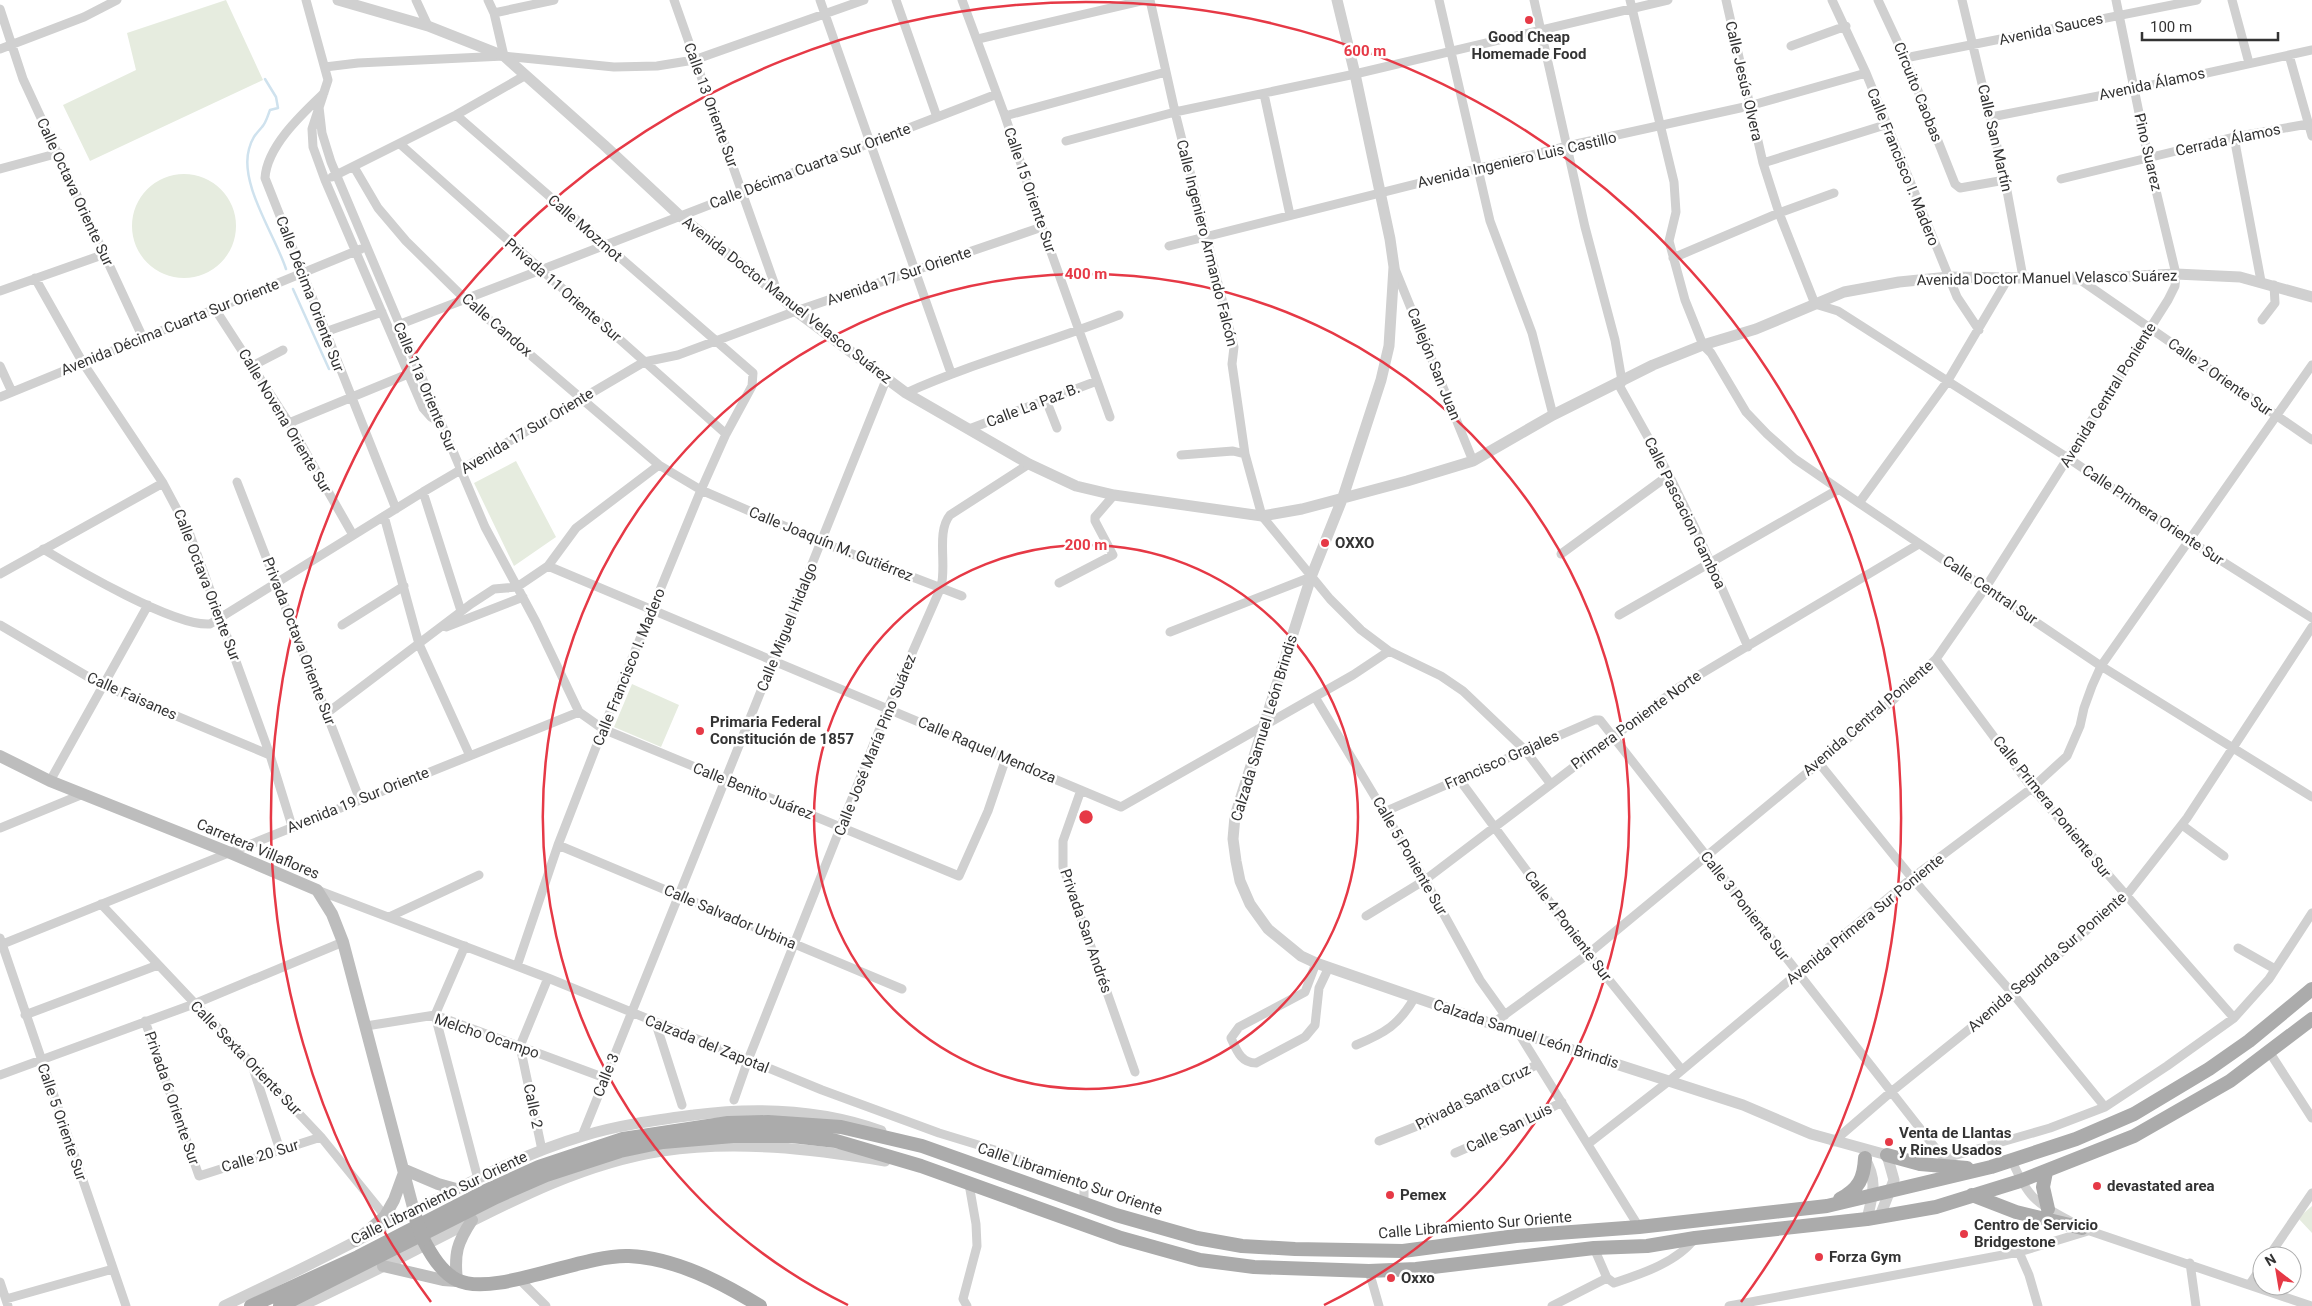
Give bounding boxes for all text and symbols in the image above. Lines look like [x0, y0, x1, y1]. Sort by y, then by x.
street label: Avenida Sauces [1997, 9, 2105, 49]
scale bar [2142, 10, 2278, 42]
marker: Good Cheap Homemade Food [1523, 14, 1535, 26]
text: 100 m [2150, 18, 2192, 36]
street label: Calle Jesús Olvera [1721, 19, 1767, 143]
place label: Good Cheap Homemade Food [1472, 28, 1586, 63]
street label: Calle 13 Oriente Sur [680, 40, 742, 170]
street label: Circuito Caobas [1890, 40, 1946, 144]
text: 600 m [1344, 42, 1386, 60]
street label: Avenida Álamos [2097, 64, 2207, 104]
street label: Calle San Martín [1974, 83, 2016, 193]
street label: Calle Francisco I. Madero [1863, 86, 1943, 248]
street label: Pino Suarez [2130, 111, 2166, 193]
street label: Calle Octava Oriente Sur [33, 115, 117, 269]
street label: Calle Décima Cuarta Sur Oriente [707, 119, 913, 213]
street label: Cerrada Álamos [2174, 120, 2282, 160]
street label: Calle 15 Oriente Sur [1000, 125, 1060, 255]
street label: Avenida Ingeniero Luis Castillo [1416, 128, 1618, 192]
street label: Calle Ingeniero Armando Falcón [1173, 138, 1241, 348]
street label: Calle Mozmot [544, 191, 626, 265]
street label: Avenida Doctor Manuel Velasco Suárez [679, 213, 895, 387]
street label: Calle Décima Oriente Sur [272, 214, 348, 374]
street label: Privada 11 Oriente Sur [501, 234, 625, 346]
street label: Avenida 17 Sur Oriente [824, 243, 974, 309]
text: 400 m [1065, 265, 1107, 283]
street label: Avenida Doctor Manuel Velasco Suárez [1916, 267, 2178, 289]
street label: Avenida Décima Cuarta Sur Oriente [58, 275, 282, 379]
street label: Calle Candox [458, 290, 536, 361]
street label: Callejón San Juan [1403, 305, 1465, 423]
street label: Calle 11a Oriente Sur [389, 319, 461, 455]
street label: Avenida Central Poniente [2056, 319, 2160, 471]
street label: Calle 2 Oriente Sur [2164, 334, 2276, 420]
street label: Calle Novena Oriente Sur [235, 345, 335, 497]
street label: Calle La Paz B. [984, 379, 1082, 431]
street label: Avenida 17 Sur Oriente [457, 384, 597, 478]
street label: Calle Pascacion Gamboa [1640, 434, 1730, 592]
street label: Calle Primera Oriente Sur [2079, 461, 2227, 569]
street label: Calle Joaquín M. Gutiérrez [746, 503, 916, 585]
street label: Calle Octava Oriente Sur [170, 507, 244, 663]
place label: OXXO [1335, 534, 1374, 552]
text: 200 m [1065, 536, 1107, 554]
marker: OXXO [1319, 537, 1331, 549]
street label: Calle Central Sur [1939, 552, 2041, 628]
street label: Privada Octava Oriente Sur [259, 555, 339, 727]
street label: Calle Miguel Hidalgo [753, 560, 821, 694]
street label: Calle Francisco I. Madero [589, 586, 669, 748]
street label: Calzada Samuel León Brindis [1227, 633, 1301, 823]
street label: Calle José María Pino Suárez [830, 651, 920, 839]
street label: Avenida Central Poniente [1799, 656, 1937, 780]
street label: Primera Poniente Norte [1568, 667, 1705, 773]
street label: Calle Faisanes [84, 668, 180, 724]
place label: Primaria Federal Constitución de 1857 [710, 713, 854, 748]
street label: Calle Raquel Mendoza [915, 713, 1059, 787]
marker: Primaria Federal Constitución de 1857 [694, 725, 706, 737]
street label: Francisco Grajales [1442, 727, 1562, 793]
street label: Calle Primera Poniente Sur [1989, 732, 2115, 882]
street label: Calle Benito Juárez [690, 759, 816, 823]
street label: Avenida 19 Sur Oriente [284, 763, 432, 837]
street label: Calle 5 Poniente Sur [1369, 793, 1451, 919]
centre of rings [1077, 808, 1095, 826]
street label: Carretera Villaflores [194, 815, 322, 883]
street label: Calle 3 Poniente Sur [1697, 848, 1793, 964]
street label: Avenida Primera Sur Poniente [1783, 850, 1948, 988]
street label: Privada San Andrés [1056, 867, 1116, 995]
street label: Calle 4 Poniente Sur [1520, 867, 1616, 985]
street label: Calle Salvador Urbina [661, 881, 799, 953]
street label: Avenida Segunda Sur Poniente [1964, 888, 2130, 1036]
street label: Calzada Samuel León Brindis [1431, 995, 1621, 1073]
street label: Calle Sexta Oriente Sur [187, 997, 305, 1119]
street label: Melcho Ocampo [432, 1010, 542, 1062]
street label: Calzada del Zapotal [642, 1011, 772, 1077]
street label: Privada 6 Oriente Sur [141, 1029, 203, 1167]
street label: Calle 3 [589, 1051, 623, 1099]
street label: Privada Santa Cruz [1413, 1060, 1533, 1134]
street label: Calle 5 Oriente Sur [33, 1061, 91, 1183]
street label: Calle 2 [519, 1082, 547, 1130]
street label: Calle San Luis [1463, 1099, 1555, 1157]
place label: Venta de Llantas y Rines Usados [1899, 1124, 2012, 1159]
street label: Calle 20 Sur [219, 1136, 301, 1176]
marker: Venta de Llantas y Rines Usados [1883, 1136, 1895, 1148]
street label: Calle Libramiento Sur Oriente [975, 1139, 1165, 1219]
street label: Calle Libramiento Sur Oriente [348, 1147, 530, 1249]
place label: devastated area [2107, 1177, 2215, 1195]
marker: devastated area [2091, 1180, 2103, 1192]
place label: Pemex [1400, 1186, 1447, 1204]
marker: Pemex [1384, 1189, 1396, 1201]
street label: Calle Libramiento Sur Oriente [1377, 1208, 1573, 1242]
place label: Centro de Servicio Bridgestone [1974, 1216, 2098, 1251]
marker: Centro de Servicio Bridgestone [1958, 1228, 1970, 1240]
north arrow [2252, 1246, 2302, 1296]
place label: Forza Gym [1829, 1248, 1901, 1266]
text: N [2262, 1250, 2279, 1269]
marker: Forza Gym [1813, 1251, 1825, 1263]
place label: Oxxo [1401, 1269, 1435, 1287]
marker: Oxxo [1385, 1272, 1397, 1284]

